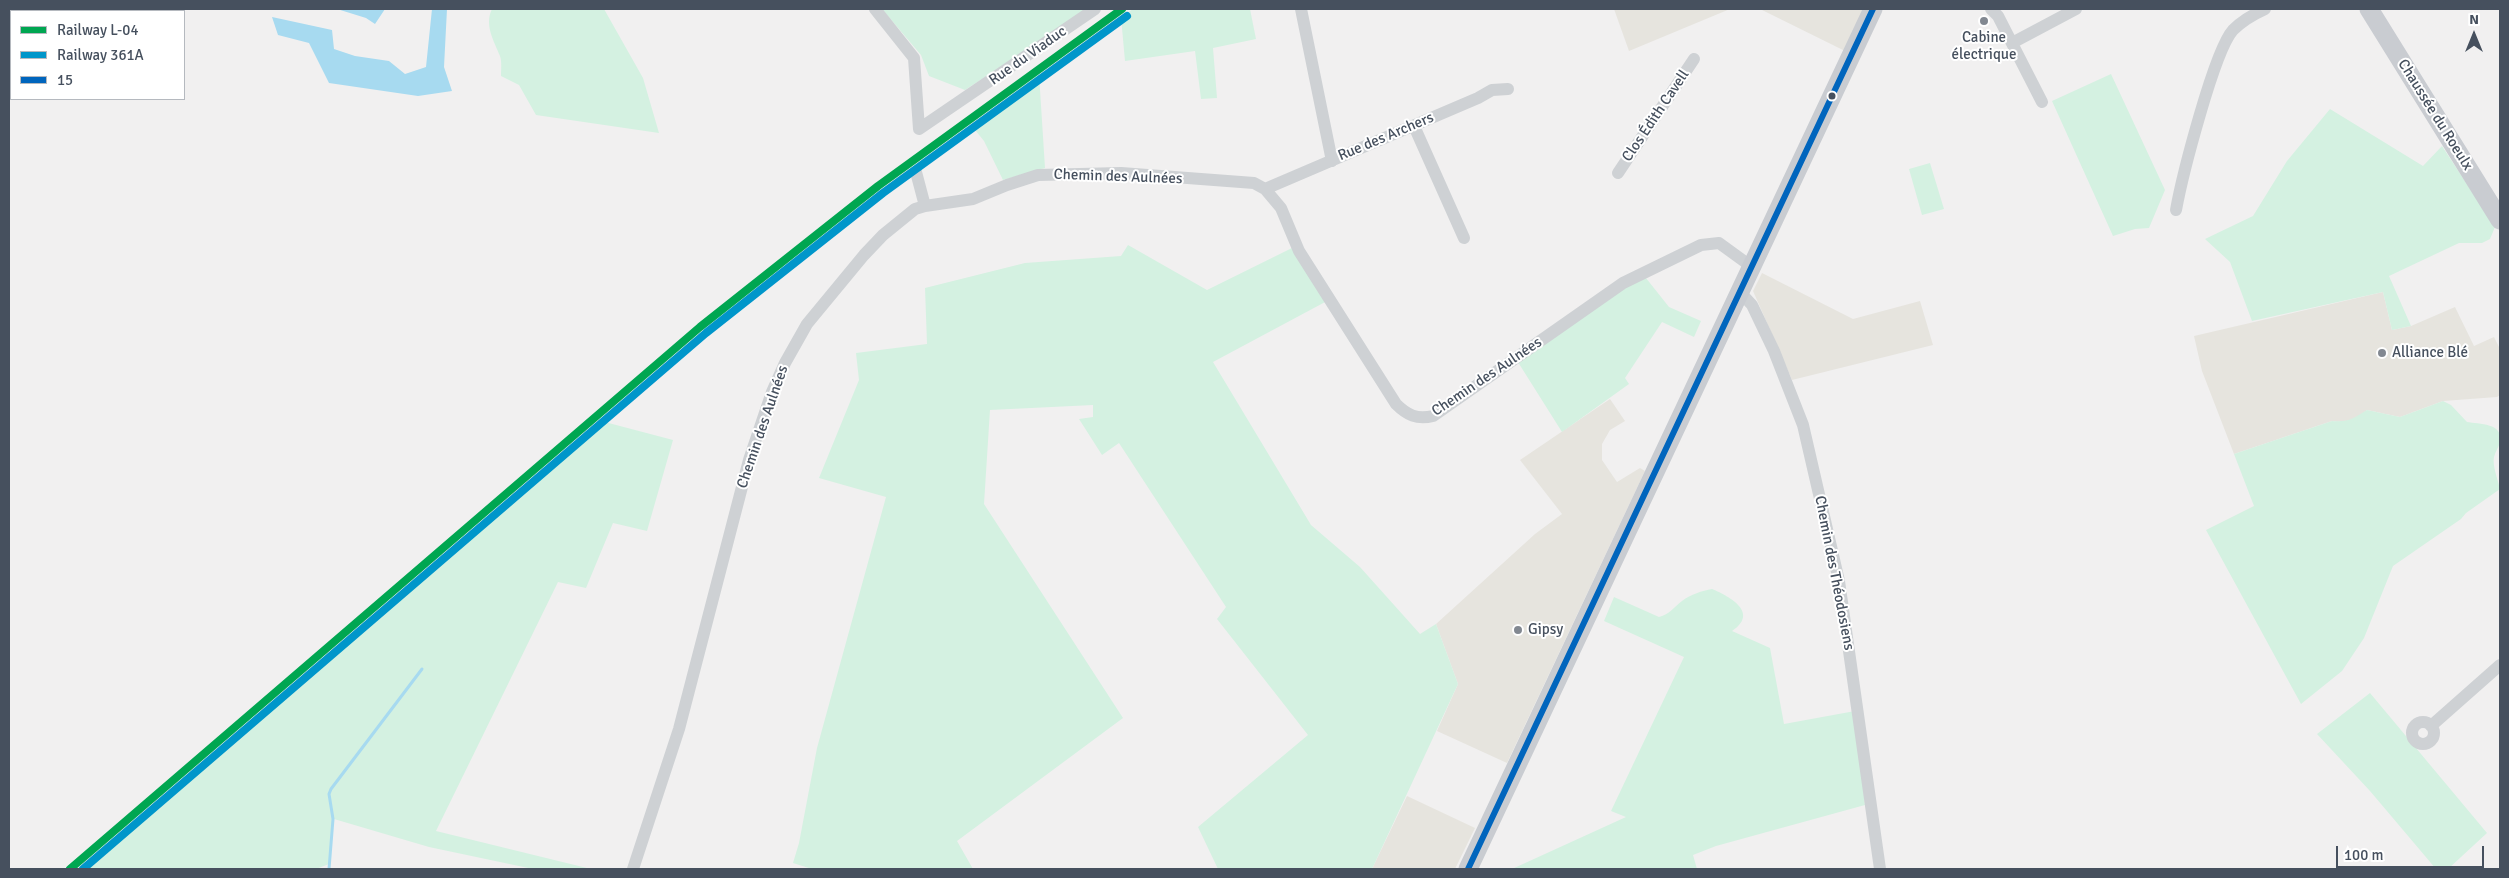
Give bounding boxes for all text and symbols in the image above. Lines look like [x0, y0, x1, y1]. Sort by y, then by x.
legend [10, 10, 185, 100]
north arrow [2449, 10, 2499, 60]
text: N [2469, 11, 2479, 28]
marker: Cabine électrique [1978, 15, 1990, 27]
text: Railway L-04 [57, 21, 139, 39]
street label: Rue du Viaduc [986, 23, 1070, 89]
place label: Cabine électrique [1951, 29, 2017, 64]
text: Railway 361A [57, 46, 144, 64]
street label: Chaussée du Roeulx [2394, 56, 2476, 174]
street label: Clos Édith Cavell [1619, 67, 1693, 165]
text: 15 [57, 71, 73, 89]
unlabelled marker [1827, 91, 1837, 101]
street label: Rue des Archers [1335, 109, 1437, 165]
street label: Chemin des Aulnées [1053, 166, 1183, 188]
street label: Chemin des Aulnées [1429, 333, 1545, 421]
place label: Alliance Blé [2392, 344, 2468, 362]
marker: Alliance Blé [2376, 347, 2388, 359]
street label: Chemin des Aulnées [734, 363, 792, 491]
street label: Chemin des Théodosiens [1810, 494, 1858, 652]
place label: Gipsy [1528, 621, 1563, 639]
marker: Gipsy [1512, 624, 1524, 636]
scale bar [2339, 836, 2486, 868]
text: 100 m [2344, 846, 2384, 864]

